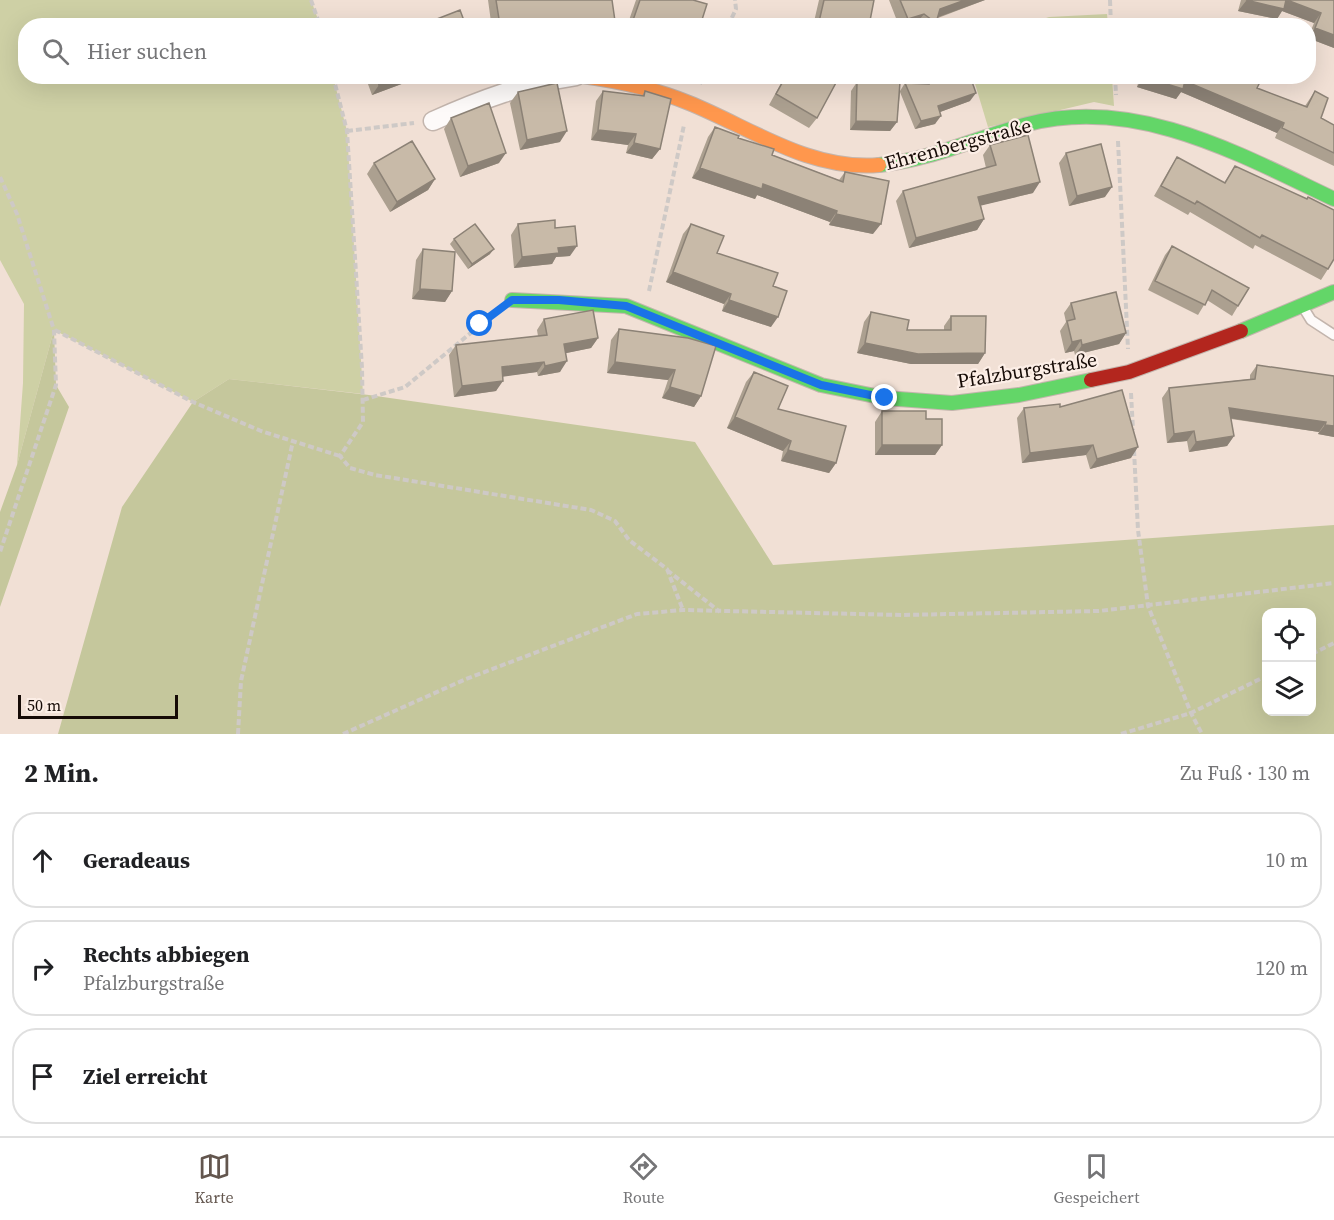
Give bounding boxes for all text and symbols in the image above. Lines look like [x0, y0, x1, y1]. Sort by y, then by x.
search box [18, 18, 1316, 84]
icon: search [39, 35, 72, 68]
text: Hier suchen [87, 36, 207, 66]
street label: Ehrenbergstraße [882, 111, 1034, 177]
route start [466, 310, 492, 336]
street label: Pfalzburgstraße [955, 345, 1099, 395]
route end [871, 384, 897, 410]
map controls [1262, 608, 1316, 716]
button: locate [1262, 608, 1316, 662]
button: layers [1262, 662, 1316, 716]
scale bar [18, 692, 178, 720]
text: 50 m [27, 694, 61, 716]
text: 2 Min. [24, 755, 99, 791]
text: Zu Fuß · 130 m [1180, 759, 1310, 787]
icon: ahead [26, 844, 59, 877]
text: Geradeaus [83, 845, 190, 875]
text: 10 m [1265, 846, 1308, 874]
text: Rechts abbiegen [83, 939, 250, 969]
icon: right [26, 952, 59, 985]
text: 120 m [1255, 954, 1308, 982]
text: Pfalzburgstraße [83, 969, 224, 997]
icon: arrive [26, 1060, 59, 1093]
text: Ziel erreicht [83, 1061, 207, 1091]
tab: Karte [195, 1150, 234, 1208]
tab: Route [623, 1150, 664, 1208]
tab: Gespeichert [1054, 1150, 1139, 1208]

